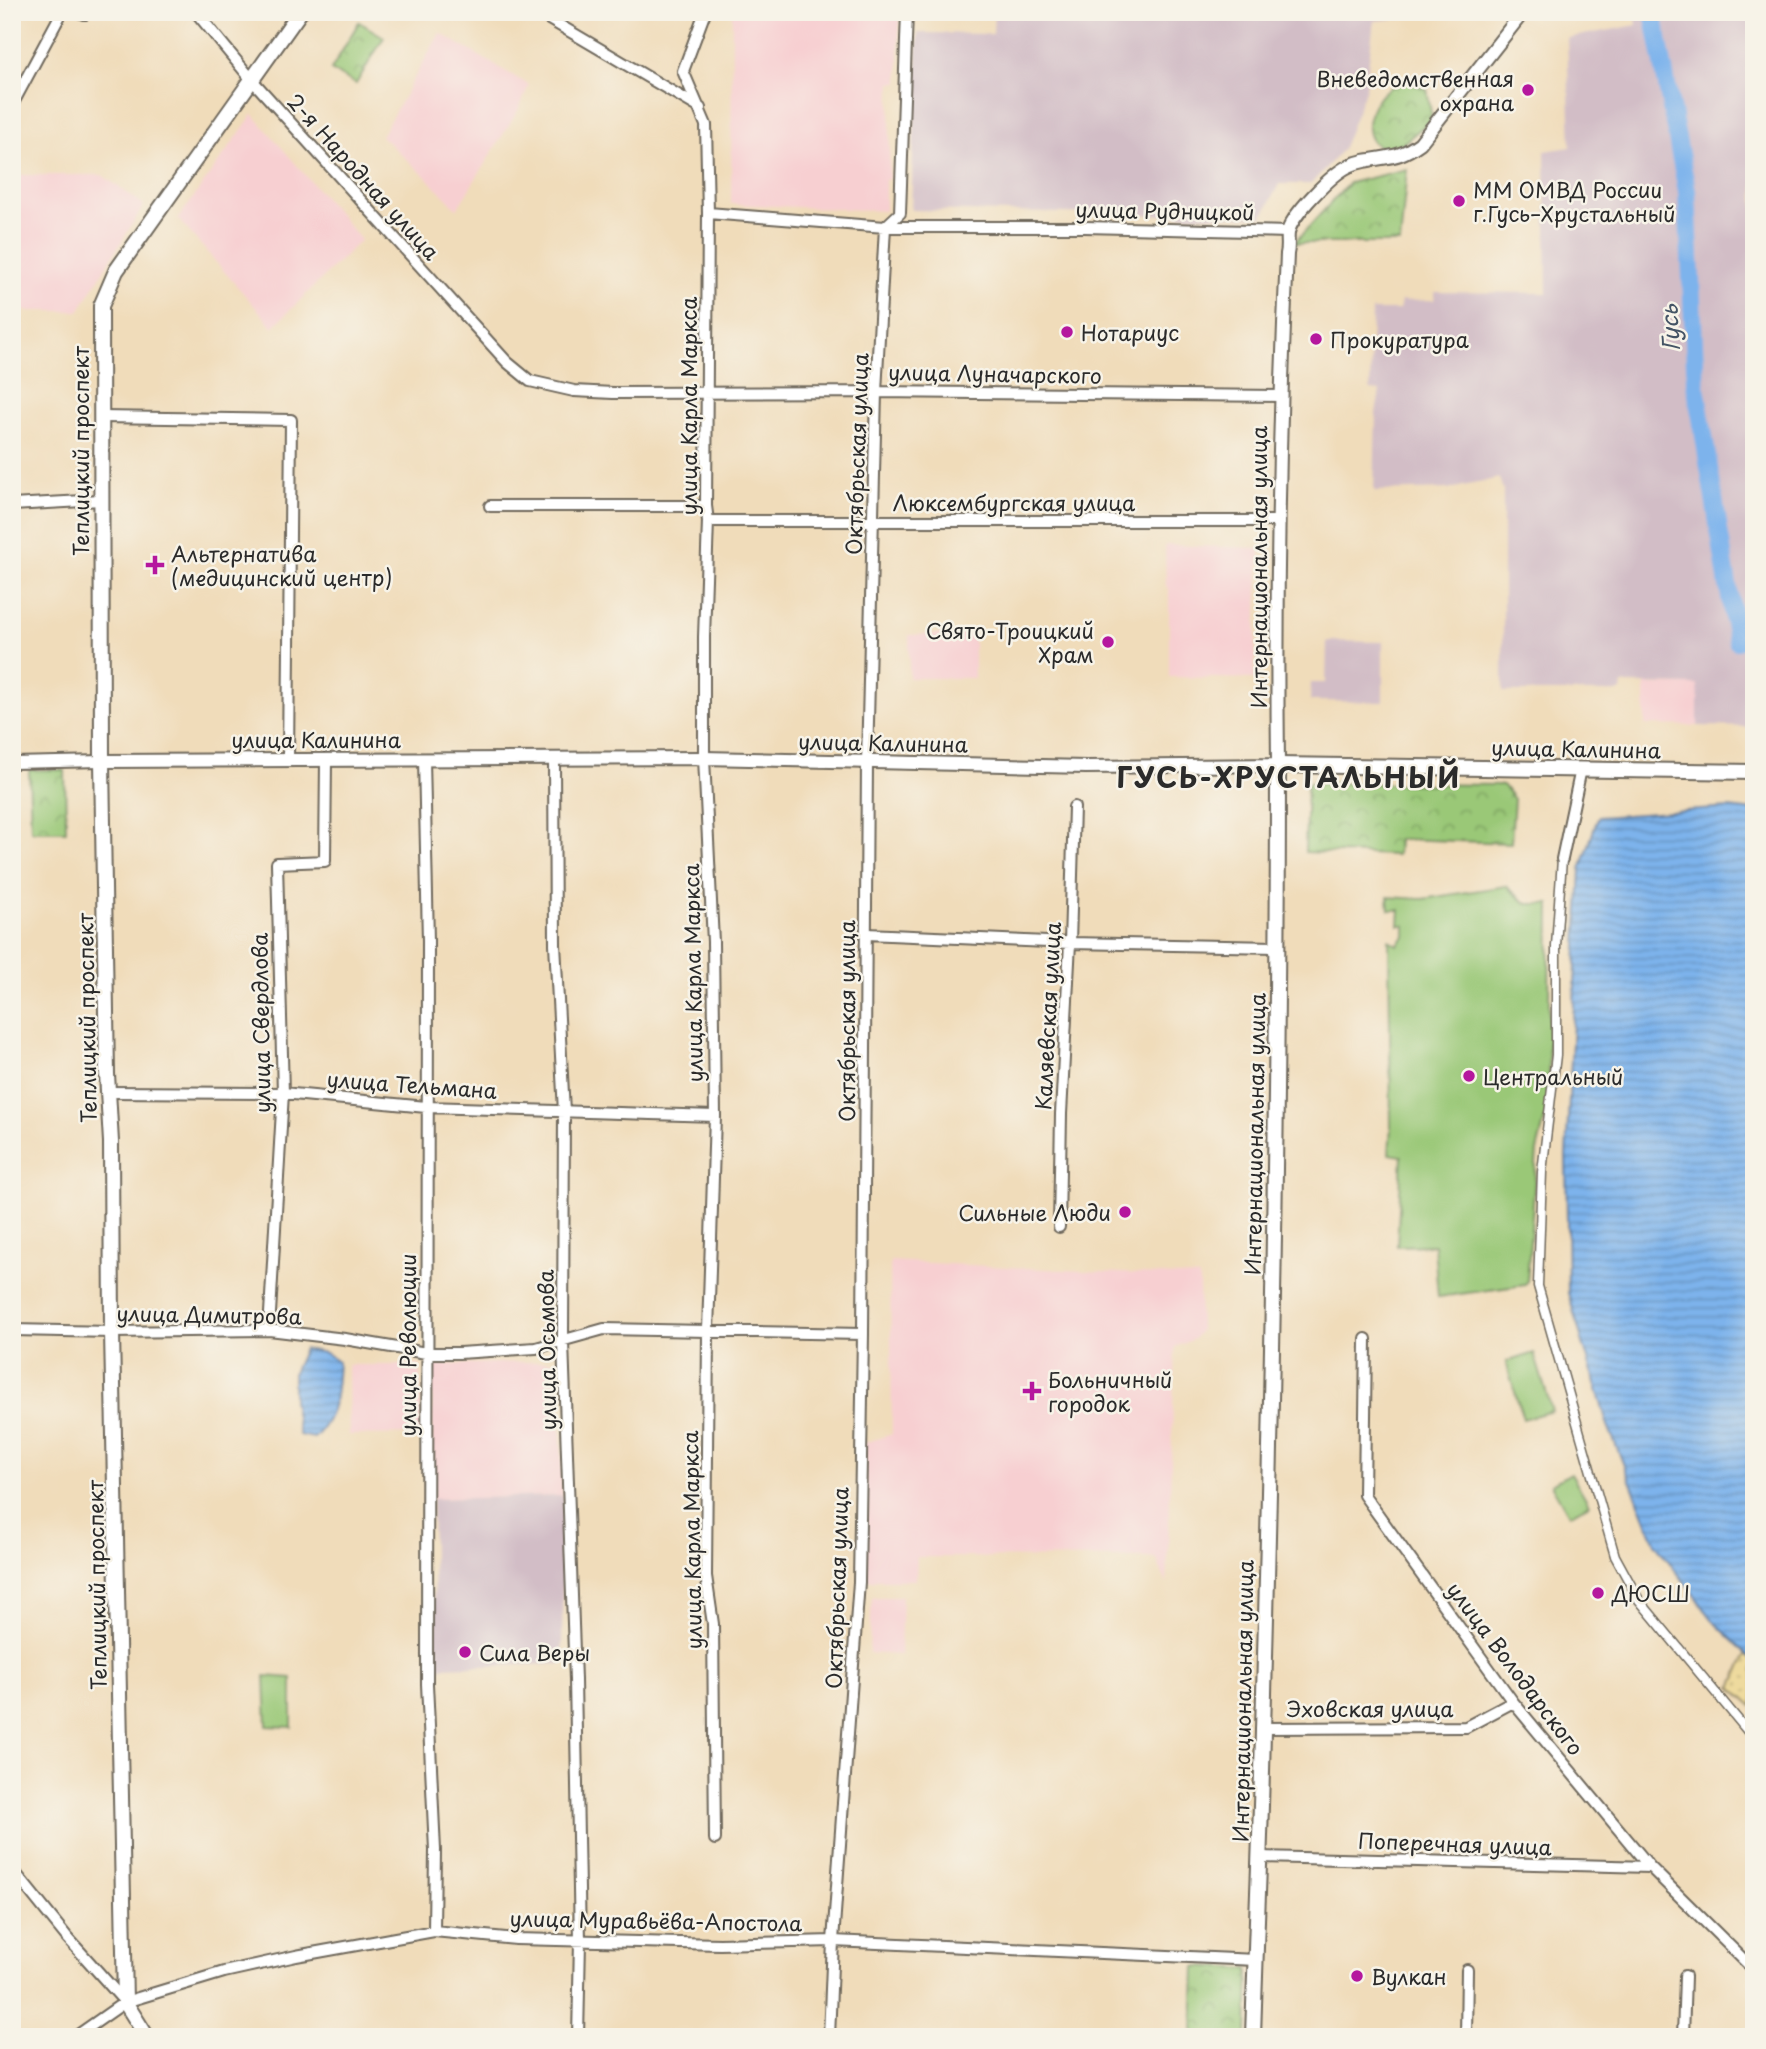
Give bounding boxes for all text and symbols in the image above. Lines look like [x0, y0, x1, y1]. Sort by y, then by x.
place label: Вневедомственная охрана [1316, 62, 1515, 118]
marker: Вневедомственная охрана [1520, 82, 1536, 98]
street label: 2-я Народная улица [280, 85, 448, 267]
place label: ММ ОМВД России г.Гусь–Хрустальный [1473, 173, 1675, 229]
street label: улица Рудницкой [1075, 192, 1255, 228]
marker: ММ ОМВД России г.Гусь–Хрустальный [1451, 193, 1467, 209]
street label: улица Карла Маркса [672, 297, 704, 515]
water label: Гусь [1650, 302, 1688, 352]
place label: Нотариус [1081, 316, 1179, 348]
place label: Прокуратура [1330, 323, 1469, 355]
marker: Нотариус [1059, 324, 1075, 340]
marker: Прокуратура [1308, 331, 1324, 347]
street label: Теплицкий проспект [64, 345, 96, 556]
street label: Октябрьская улица [836, 352, 876, 555]
street label: улица Луначарского [888, 355, 1102, 391]
street label: Интернациональная улица [1242, 425, 1274, 708]
street label: Люксембургская улица [893, 486, 1136, 518]
place label: Альтернатива (медицинский центр) [171, 537, 392, 593]
marker: Альтернатива (медицинский центр) [145, 555, 165, 575]
place label: Свято-Троицкий Храм [926, 614, 1094, 670]
marker: Свято-Троицкий Храм [1100, 634, 1116, 650]
street label: улица Калинина [231, 723, 402, 755]
street label: улица Калинина [798, 725, 969, 759]
street label: улица Калинина [1491, 731, 1662, 765]
district label: ГУСЬ-ХРУСТАЛЬНЫЙ [1116, 755, 1462, 798]
street label: улица Карла Маркса [674, 863, 710, 1083]
street label: Теплицкий проспект [68, 912, 104, 1123]
street label: Октябрьская улица [830, 919, 862, 1122]
street label: Каляевская улица [1026, 920, 1068, 1111]
street label: улица Свердлова [242, 933, 278, 1113]
street label: Интернациональная улица [1236, 992, 1272, 1275]
place label: Центральный [1483, 1060, 1623, 1092]
street label: улица Тельмана [326, 1062, 499, 1106]
marker: Центральный [1461, 1068, 1477, 1084]
place label: Сильные Люди [958, 1196, 1111, 1228]
marker: Сильные Люди [1117, 1204, 1133, 1220]
street label: улица Революции [391, 1253, 423, 1437]
street label: улица Осьмова [529, 1269, 563, 1431]
street label: улица Димитрова [116, 1296, 302, 1332]
place label: Больничный городок [1048, 1363, 1172, 1419]
marker: Больничный городок [1022, 1381, 1042, 1401]
street label: улица Карла Маркса [673, 1430, 709, 1650]
street label: Теплицкий проспект [78, 1479, 114, 1690]
street label: Октябрьская улица [816, 1486, 856, 1689]
street label: Интернациональная улица [1224, 1559, 1260, 1842]
street label: улица Володарского [1440, 1574, 1592, 1762]
place label: ДЮСШ [1611, 1577, 1690, 1609]
marker: ДЮСШ [1590, 1585, 1606, 1601]
place label: Сила Веры [479, 1636, 590, 1668]
marker: Сила Веры [457, 1644, 473, 1660]
street label: Эховская улица [1286, 1692, 1454, 1724]
street label: Поперечная улица [1358, 1824, 1553, 1862]
street label: улица Муравьёва-Апостола [509, 1901, 803, 1939]
place label: Вулкан [1371, 1960, 1447, 1992]
marker: Вулкан [1349, 1968, 1365, 1984]

